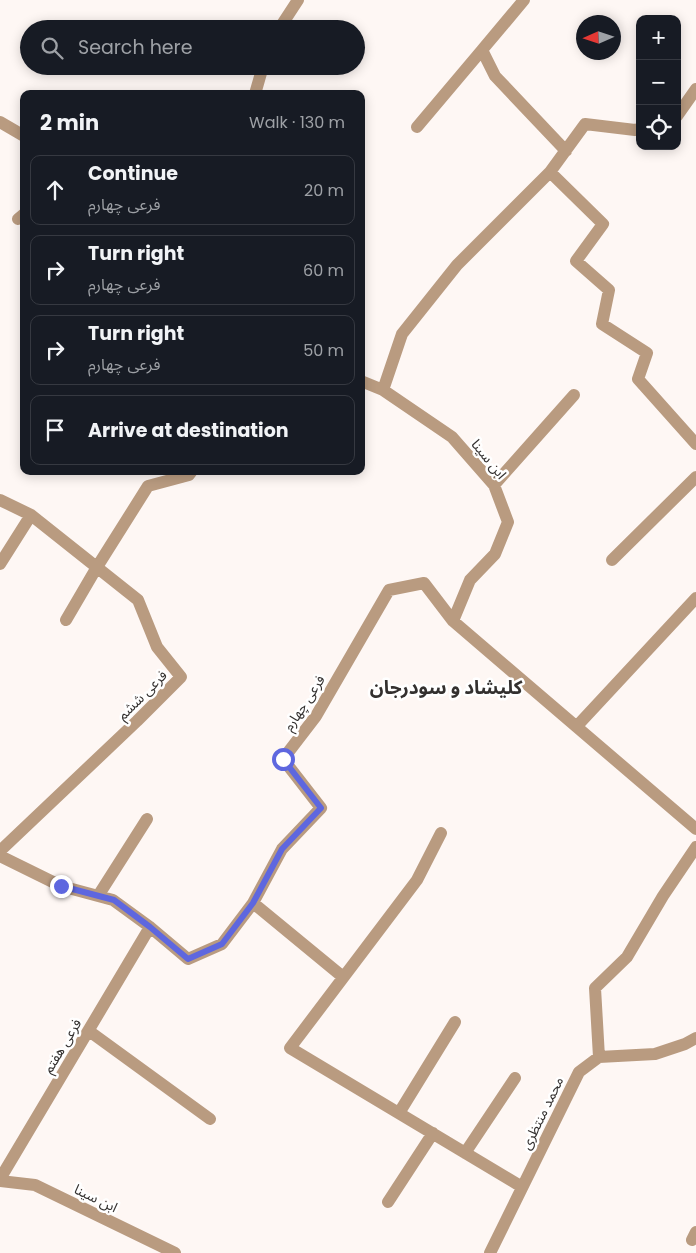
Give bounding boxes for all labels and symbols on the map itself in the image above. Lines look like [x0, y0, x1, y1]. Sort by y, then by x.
north arrow [576, 15, 621, 60]
street label: ابن سینا [467, 435, 511, 483]
street label: فرعی ششم [113, 666, 172, 725]
street label: فرعی چهارم [278, 671, 330, 736]
district label: کلیشاد و سودرجان [370, 674, 523, 701]
route start [272, 748, 295, 771]
route end [50, 875, 73, 898]
street label: فرعی هفتم [38, 1015, 87, 1078]
street label: محمد منتظری [516, 1073, 568, 1153]
street label: ابن سینا [71, 1179, 121, 1217]

